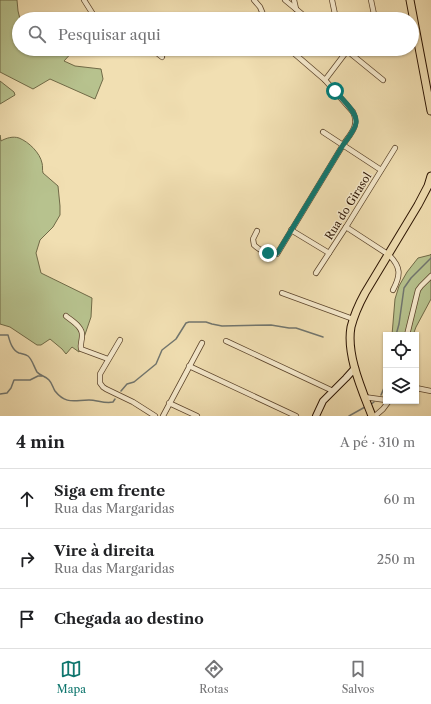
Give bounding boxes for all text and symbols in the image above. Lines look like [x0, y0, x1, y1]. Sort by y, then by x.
search box [12, 12, 419, 56]
icon: search [26, 23, 48, 45]
text: Pesquisar aqui [58, 25, 161, 44]
route start [326, 82, 344, 100]
street label: Rua do Girasol [322, 169, 375, 242]
route end [259, 244, 277, 262]
map controls [383, 332, 419, 404]
button: locate [383, 332, 419, 368]
button: layers [383, 368, 419, 404]
text: 4 min [16, 432, 65, 452]
text: A pé · 310 m [340, 434, 415, 450]
text: Siga em frente [54, 481, 165, 500]
icon: ahead [16, 488, 38, 510]
text: 60 m [384, 491, 415, 507]
text: Rua das Margaridas [54, 500, 174, 516]
text: Vire à direita [54, 541, 154, 560]
icon: right [16, 548, 38, 570]
text: 250 m [377, 551, 415, 567]
text: Rua das Margaridas [54, 560, 174, 576]
icon: arrive [16, 608, 38, 630]
text: Chegada ao destino [54, 609, 204, 628]
tab: Mapa [57, 658, 86, 696]
tab: Rotas [199, 658, 228, 696]
tab: Salvos [342, 658, 374, 696]

